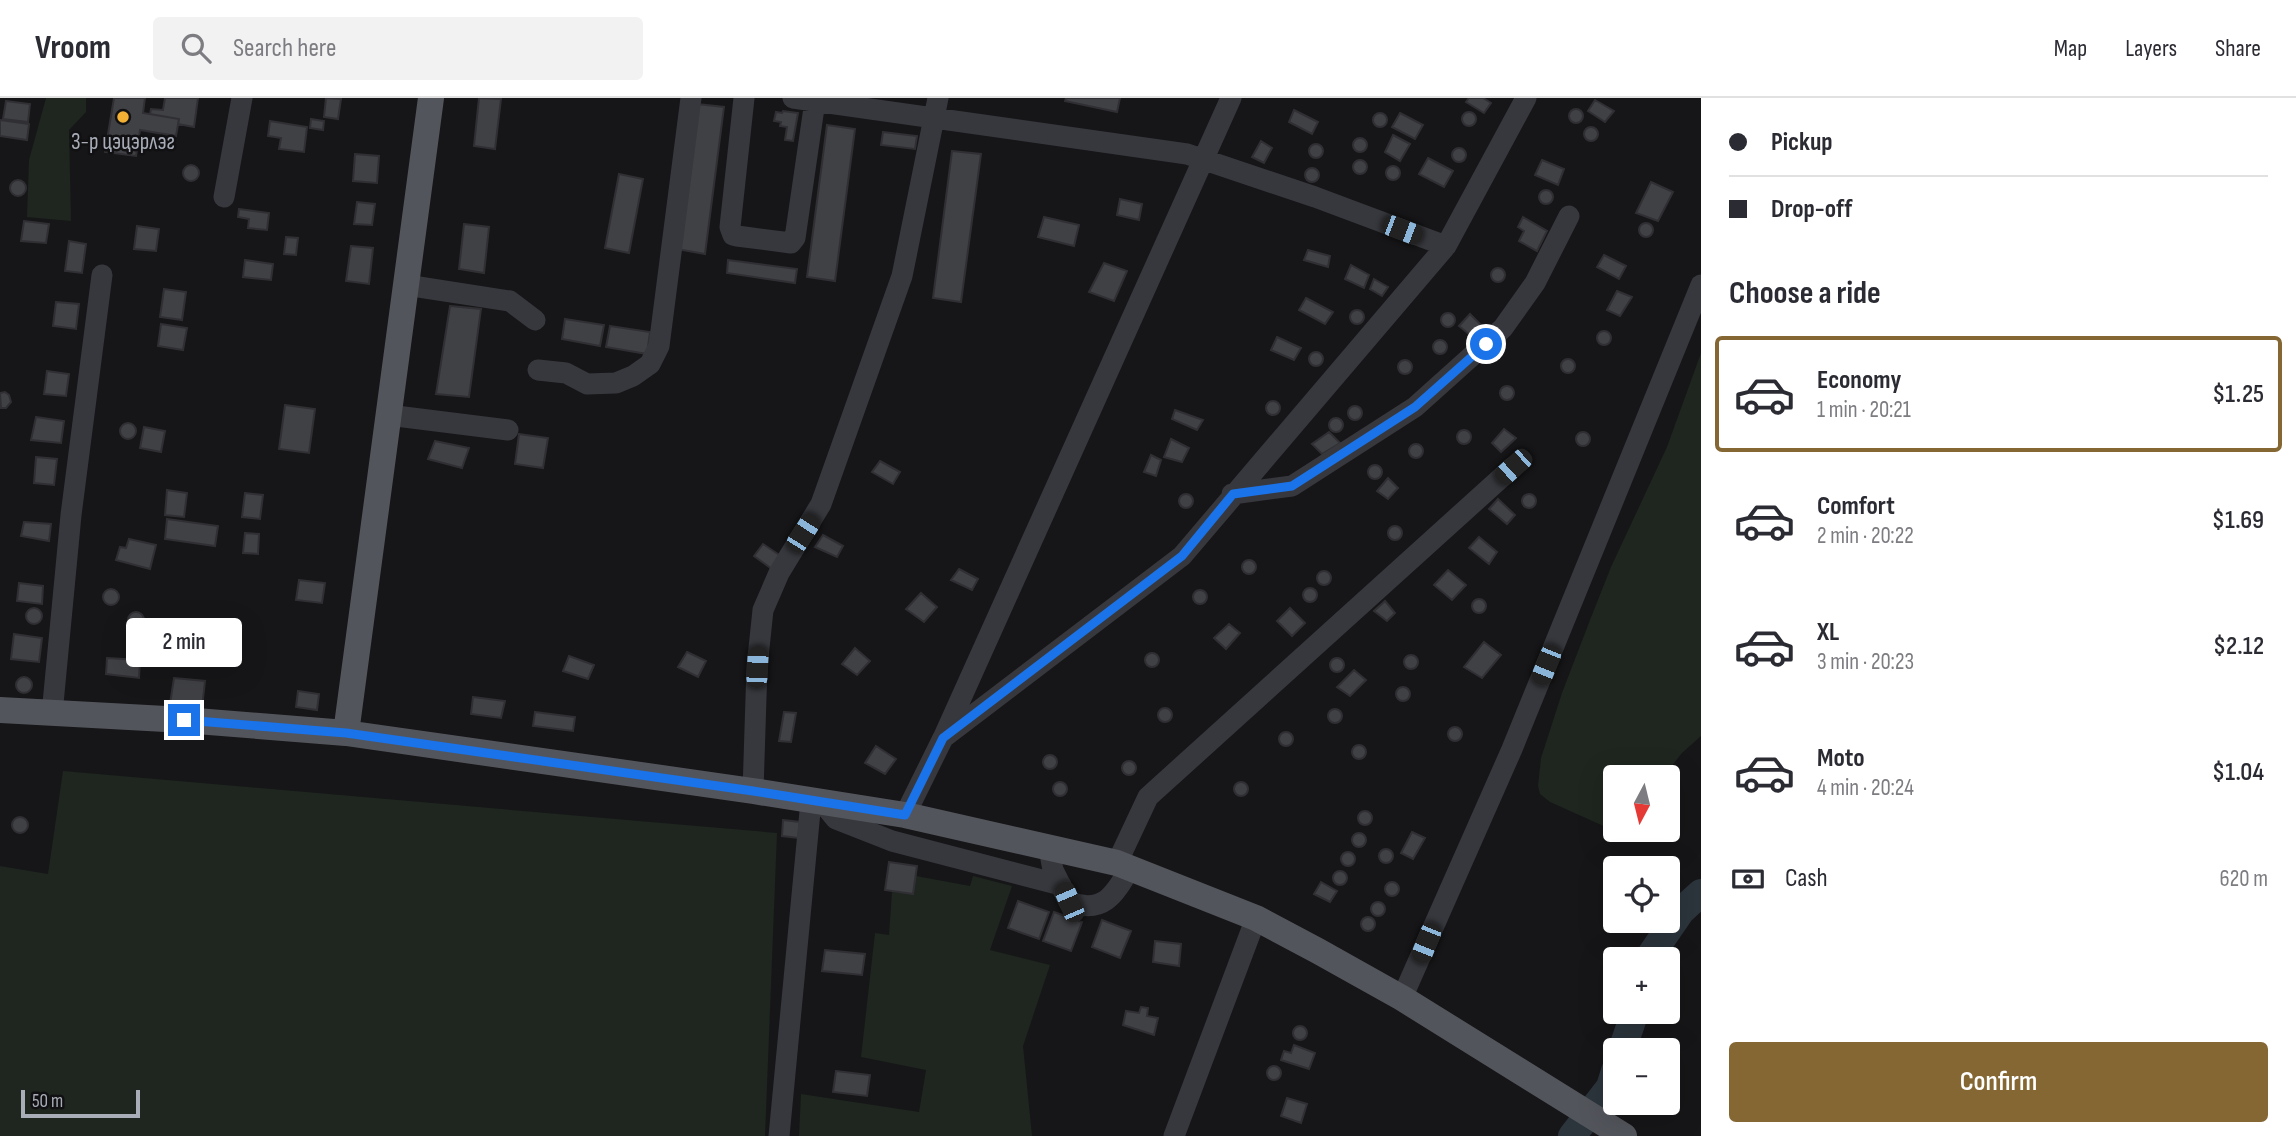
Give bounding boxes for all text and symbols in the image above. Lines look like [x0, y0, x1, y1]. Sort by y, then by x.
search box [153, 17, 643, 80]
text: Vroom [35, 28, 111, 68]
icon: search [177, 29, 215, 67]
text: Search here [233, 33, 336, 64]
text: Map [2054, 34, 2087, 63]
text: Layers [2125, 34, 2177, 63]
text: Share [2215, 34, 2261, 63]
marker: 3-р цэцэрлэг [115, 109, 131, 125]
text: Pickup [1771, 127, 1833, 158]
place label: 3-р цэцэрлэг [71, 128, 175, 156]
text: Drop-off [1771, 194, 1852, 225]
car [1379, 213, 1426, 247]
text: Choose a ride [1729, 274, 1881, 313]
route start [1470, 328, 1502, 360]
icon: car [1733, 363, 1796, 426]
text: Economy [1817, 365, 1901, 396]
text: $1.25 [2212, 379, 2264, 410]
text: 1 min · 20:21 [1817, 396, 1911, 424]
car [1491, 445, 1536, 489]
icon: car [1733, 489, 1796, 552]
text: Comfort [1817, 491, 1895, 522]
text: $1.69 [2212, 505, 2264, 536]
car [783, 510, 824, 556]
text: 2 min · 20:22 [1817, 522, 1914, 550]
icon: car [1733, 615, 1796, 678]
text: XL [1817, 617, 1839, 648]
callout: 2 min [126, 618, 242, 668]
text: 2 min [162, 628, 206, 656]
text: $2.12 [2213, 631, 2264, 662]
car [1529, 642, 1564, 688]
car [746, 645, 769, 689]
text: 3 min · 20:23 [1817, 648, 1914, 676]
route end [168, 704, 200, 736]
icon: car [1733, 741, 1796, 804]
text: Moto [1817, 743, 1865, 774]
text: $1.04 [2212, 757, 2264, 788]
north arrow [1603, 765, 1680, 842]
map controls [1603, 765, 1680, 1115]
text: 4 min · 20:24 [1817, 774, 1914, 802]
button: locate [1603, 856, 1680, 933]
icon: cash [1729, 860, 1767, 898]
text: Cash [1785, 863, 1828, 894]
text: 620 m [2220, 865, 2268, 893]
car [1052, 879, 1087, 925]
car [1409, 920, 1444, 966]
button: + [1603, 947, 1680, 1024]
button: − [1603, 1038, 1680, 1115]
button: Confirm [1729, 1042, 2268, 1122]
scale bar [21, 1087, 140, 1119]
text: 50 m [32, 1090, 63, 1113]

